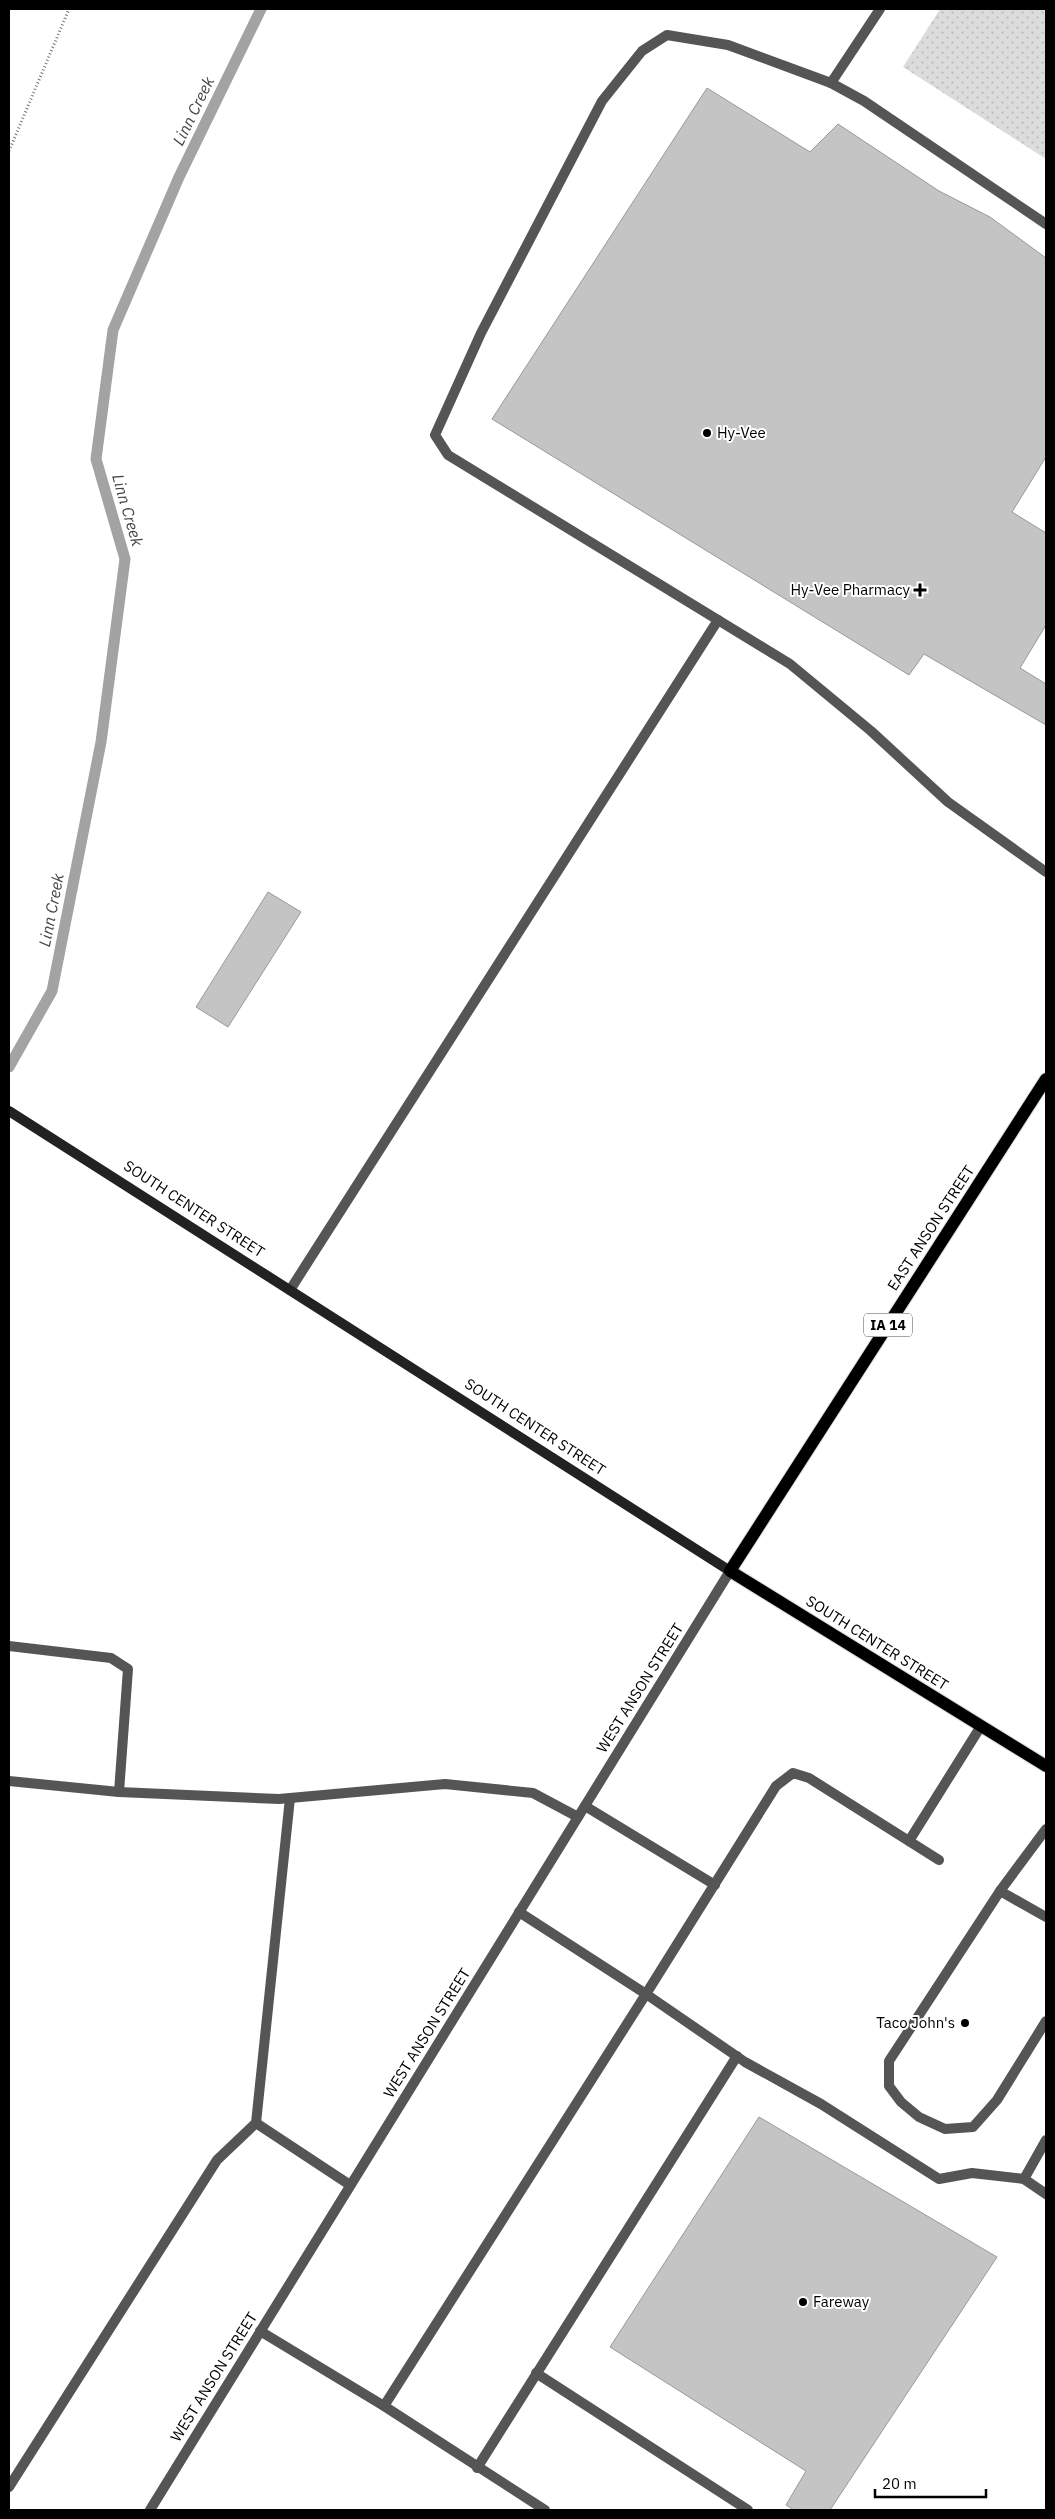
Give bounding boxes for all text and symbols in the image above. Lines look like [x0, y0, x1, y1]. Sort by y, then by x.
water label: Linn Creek [168, 73, 218, 149]
place label: Hy-Vee [717, 423, 766, 442]
marker: Hy-Vee [701, 427, 713, 439]
water label: Linn Creek [108, 472, 148, 549]
place label: Hy-Vee Pharmacy [790, 580, 911, 599]
marker: Hy-Vee Pharmacy [914, 584, 926, 596]
water label: Linn Creek [34, 871, 68, 948]
street label: SOUTH CENTER STREET [120, 1156, 269, 1261]
street label: EAST ANSON STREET [883, 1161, 978, 1294]
road number: IA 14 [864, 1314, 912, 1336]
street label: SOUTH CENTER STREET [461, 1374, 610, 1479]
street label: SOUTH CENTER STREET [803, 1591, 952, 1694]
street label: WEST ANSON STREET [592, 1619, 687, 1756]
street label: WEST ANSON STREET [379, 1964, 474, 2101]
place label: Taco John's [876, 2013, 955, 2032]
marker: Taco John's [959, 2017, 971, 2029]
place label: Fareway [813, 2292, 870, 2311]
marker: Fareway [797, 2296, 809, 2308]
street label: WEST ANSON STREET [166, 2308, 261, 2445]
scale bar [875, 2466, 986, 2498]
text: 20 m [882, 2474, 917, 2493]

